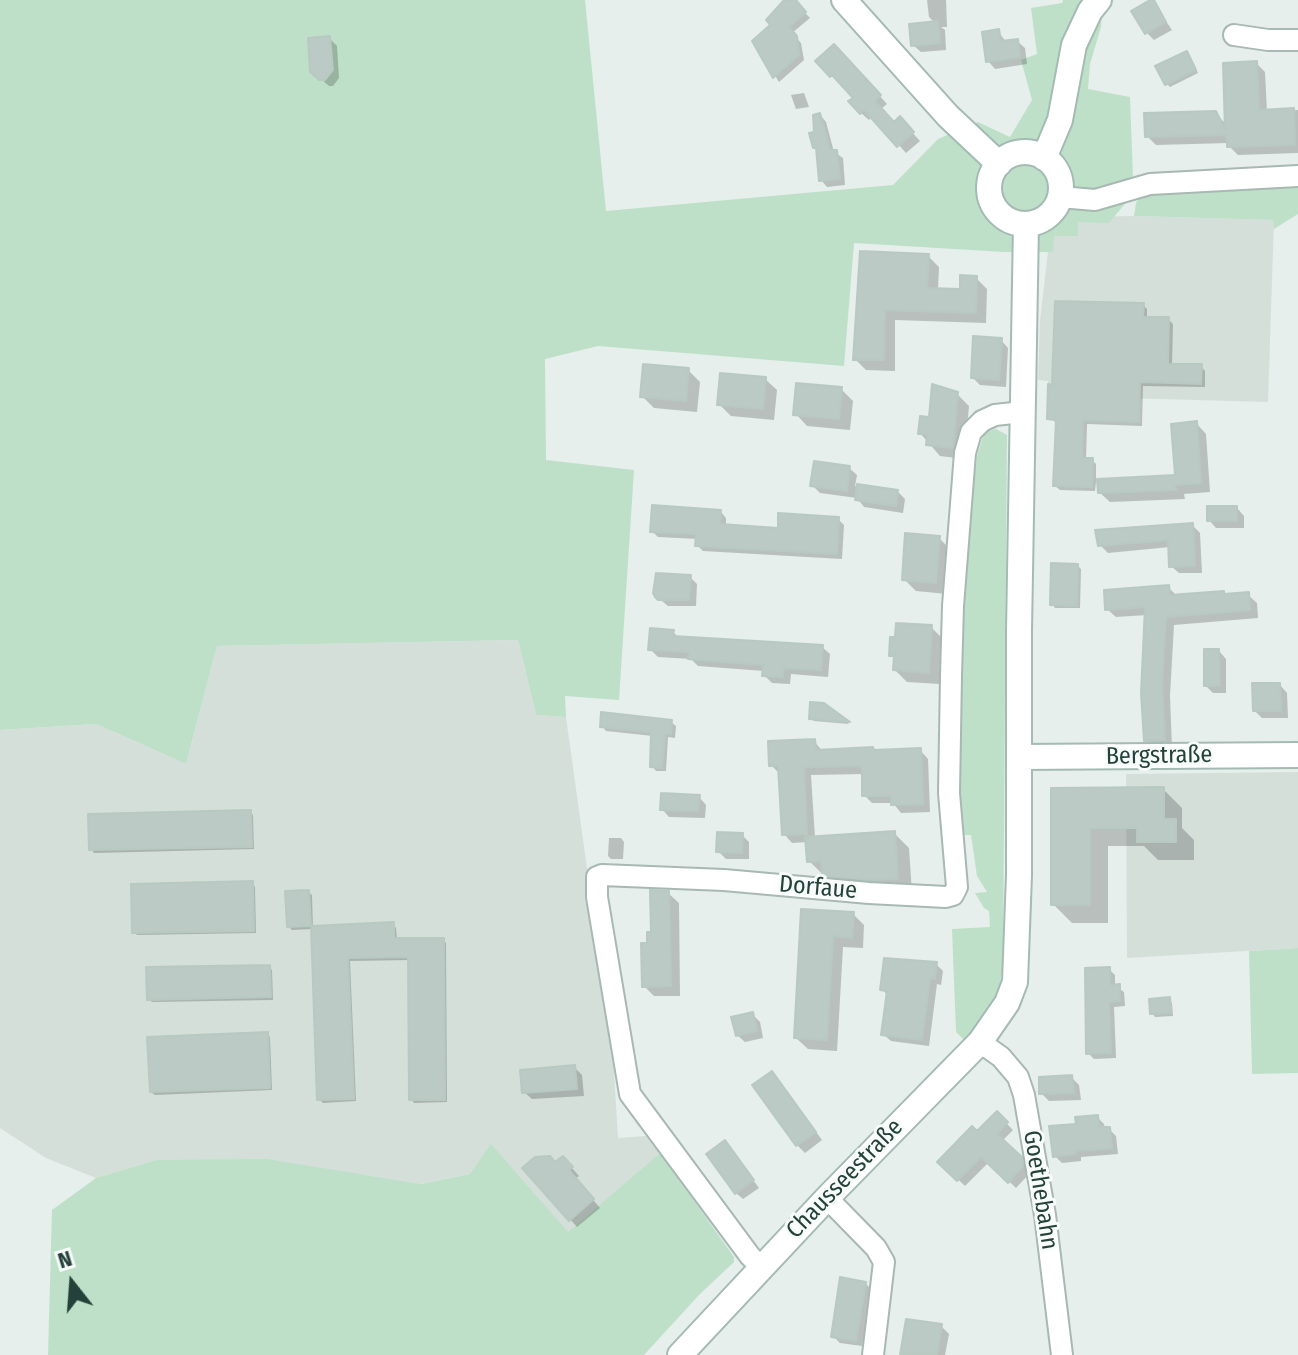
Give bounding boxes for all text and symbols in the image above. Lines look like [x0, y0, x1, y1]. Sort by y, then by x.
street label: Bergstraße [1106, 741, 1212, 771]
street label: Dorfaue [778, 870, 858, 906]
street label: Chausseestraße [781, 1113, 909, 1245]
street label: Goethebahn [1016, 1128, 1064, 1252]
north arrow [32, 1243, 112, 1323]
text: N [55, 1245, 75, 1274]

